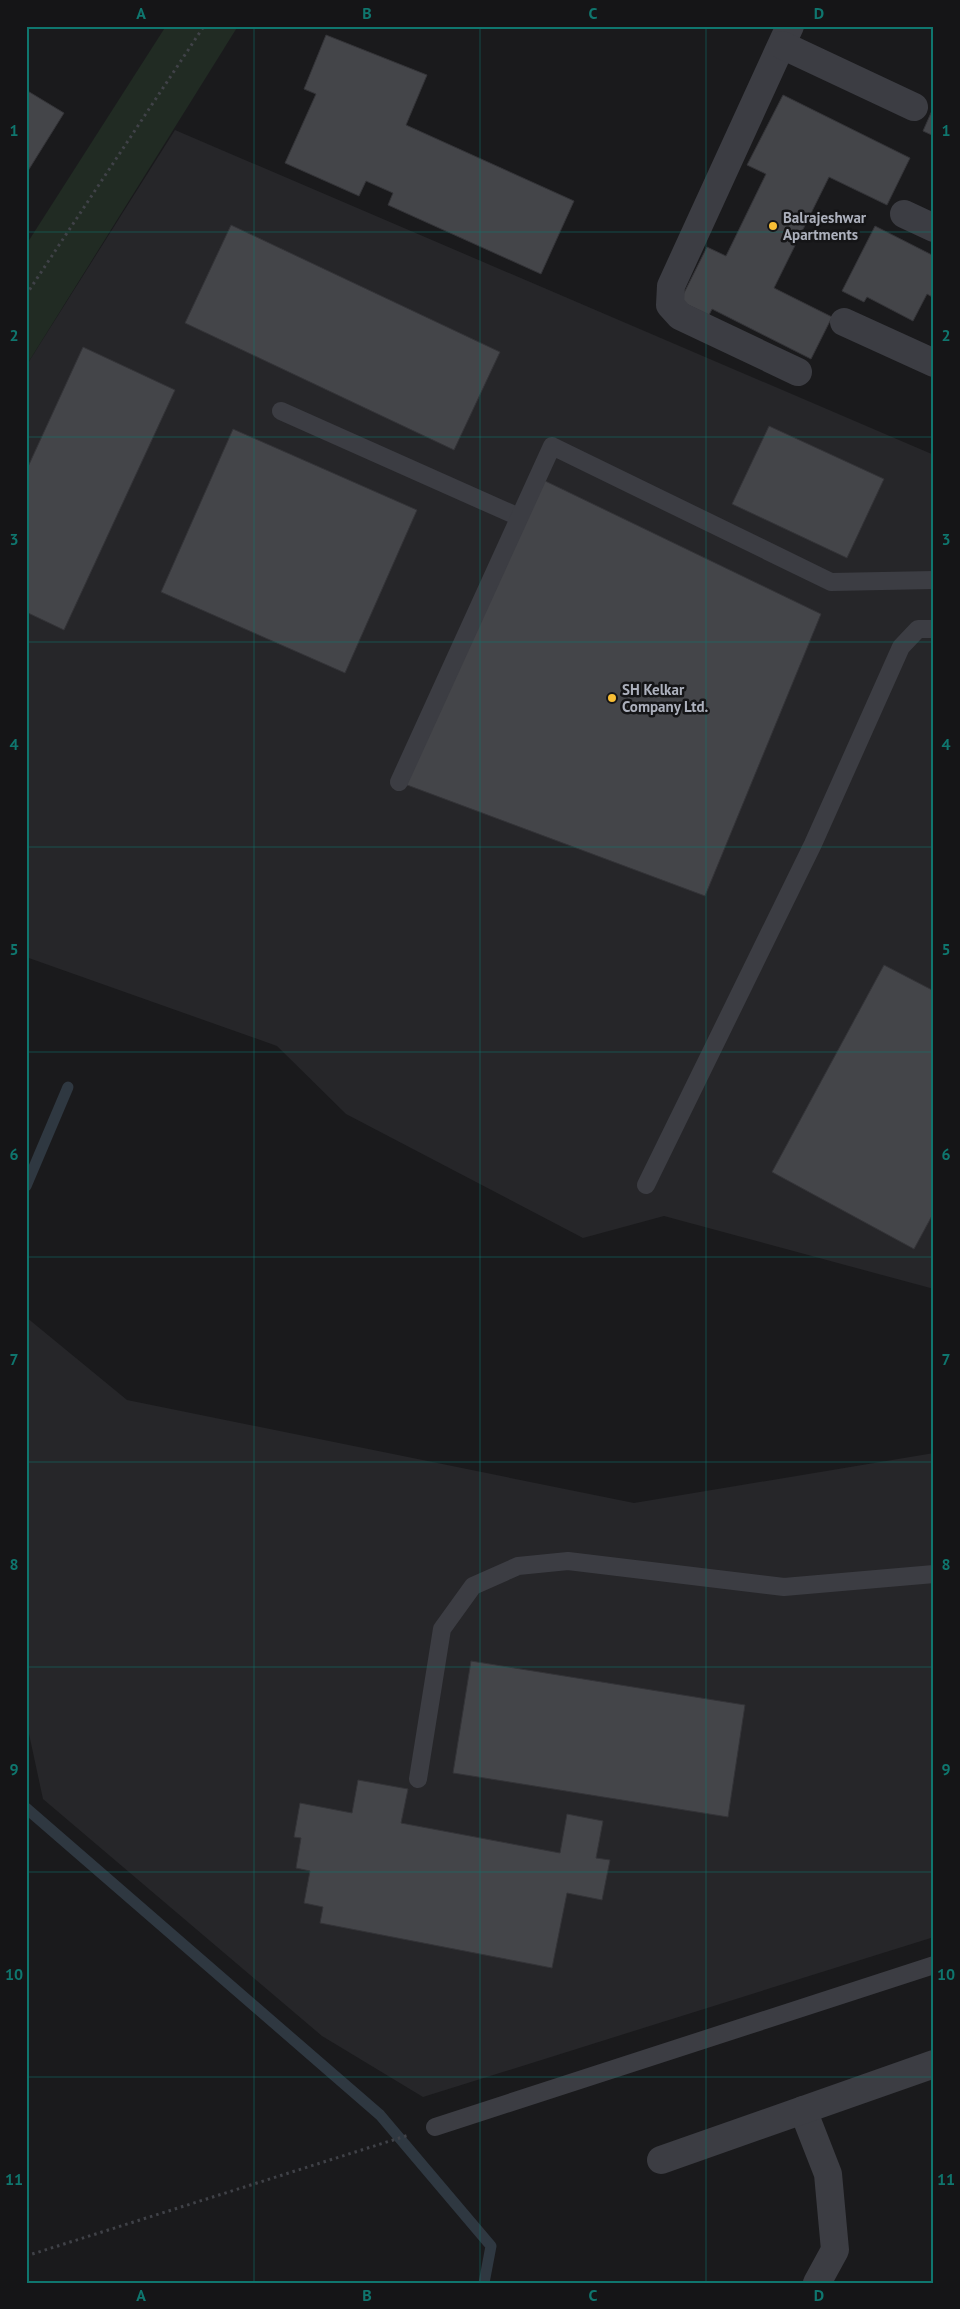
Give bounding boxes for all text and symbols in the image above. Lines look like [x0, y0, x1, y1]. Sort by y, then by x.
text: A [136, 3, 146, 23]
text: B [362, 3, 372, 23]
text: C [589, 3, 598, 23]
text: D [814, 3, 824, 23]
text: 1 [9, 120, 19, 140]
text: 1 [941, 120, 951, 140]
place label: Balrajeshwar Apartments [783, 208, 867, 244]
marker: Balrajeshwar Apartments [767, 220, 779, 232]
text: 2 [9, 325, 19, 345]
text: 2 [941, 325, 951, 345]
text: 3 [9, 529, 19, 549]
text: 3 [941, 529, 951, 549]
place label: SH Kelkar Company Ltd. [622, 680, 709, 716]
marker: SH Kelkar Company Ltd. [606, 692, 618, 704]
text: 4 [9, 734, 19, 754]
text: 4 [941, 734, 951, 754]
text: 5 [9, 939, 19, 959]
text: 5 [941, 939, 951, 959]
text: 6 [9, 1144, 19, 1164]
text: 6 [941, 1144, 951, 1164]
text: 7 [9, 1349, 19, 1369]
text: 7 [941, 1349, 951, 1369]
text: 8 [9, 1554, 19, 1574]
text: 8 [941, 1554, 951, 1574]
text: 9 [9, 1759, 19, 1779]
text: 9 [941, 1759, 951, 1779]
text: 10 [5, 1964, 23, 1984]
text: 10 [937, 1964, 955, 1984]
text: 11 [5, 2169, 23, 2189]
text: 11 [937, 2169, 955, 2189]
text: A [136, 2285, 146, 2305]
text: B [362, 2285, 372, 2305]
text: C [589, 2285, 598, 2305]
text: D [814, 2285, 824, 2305]

